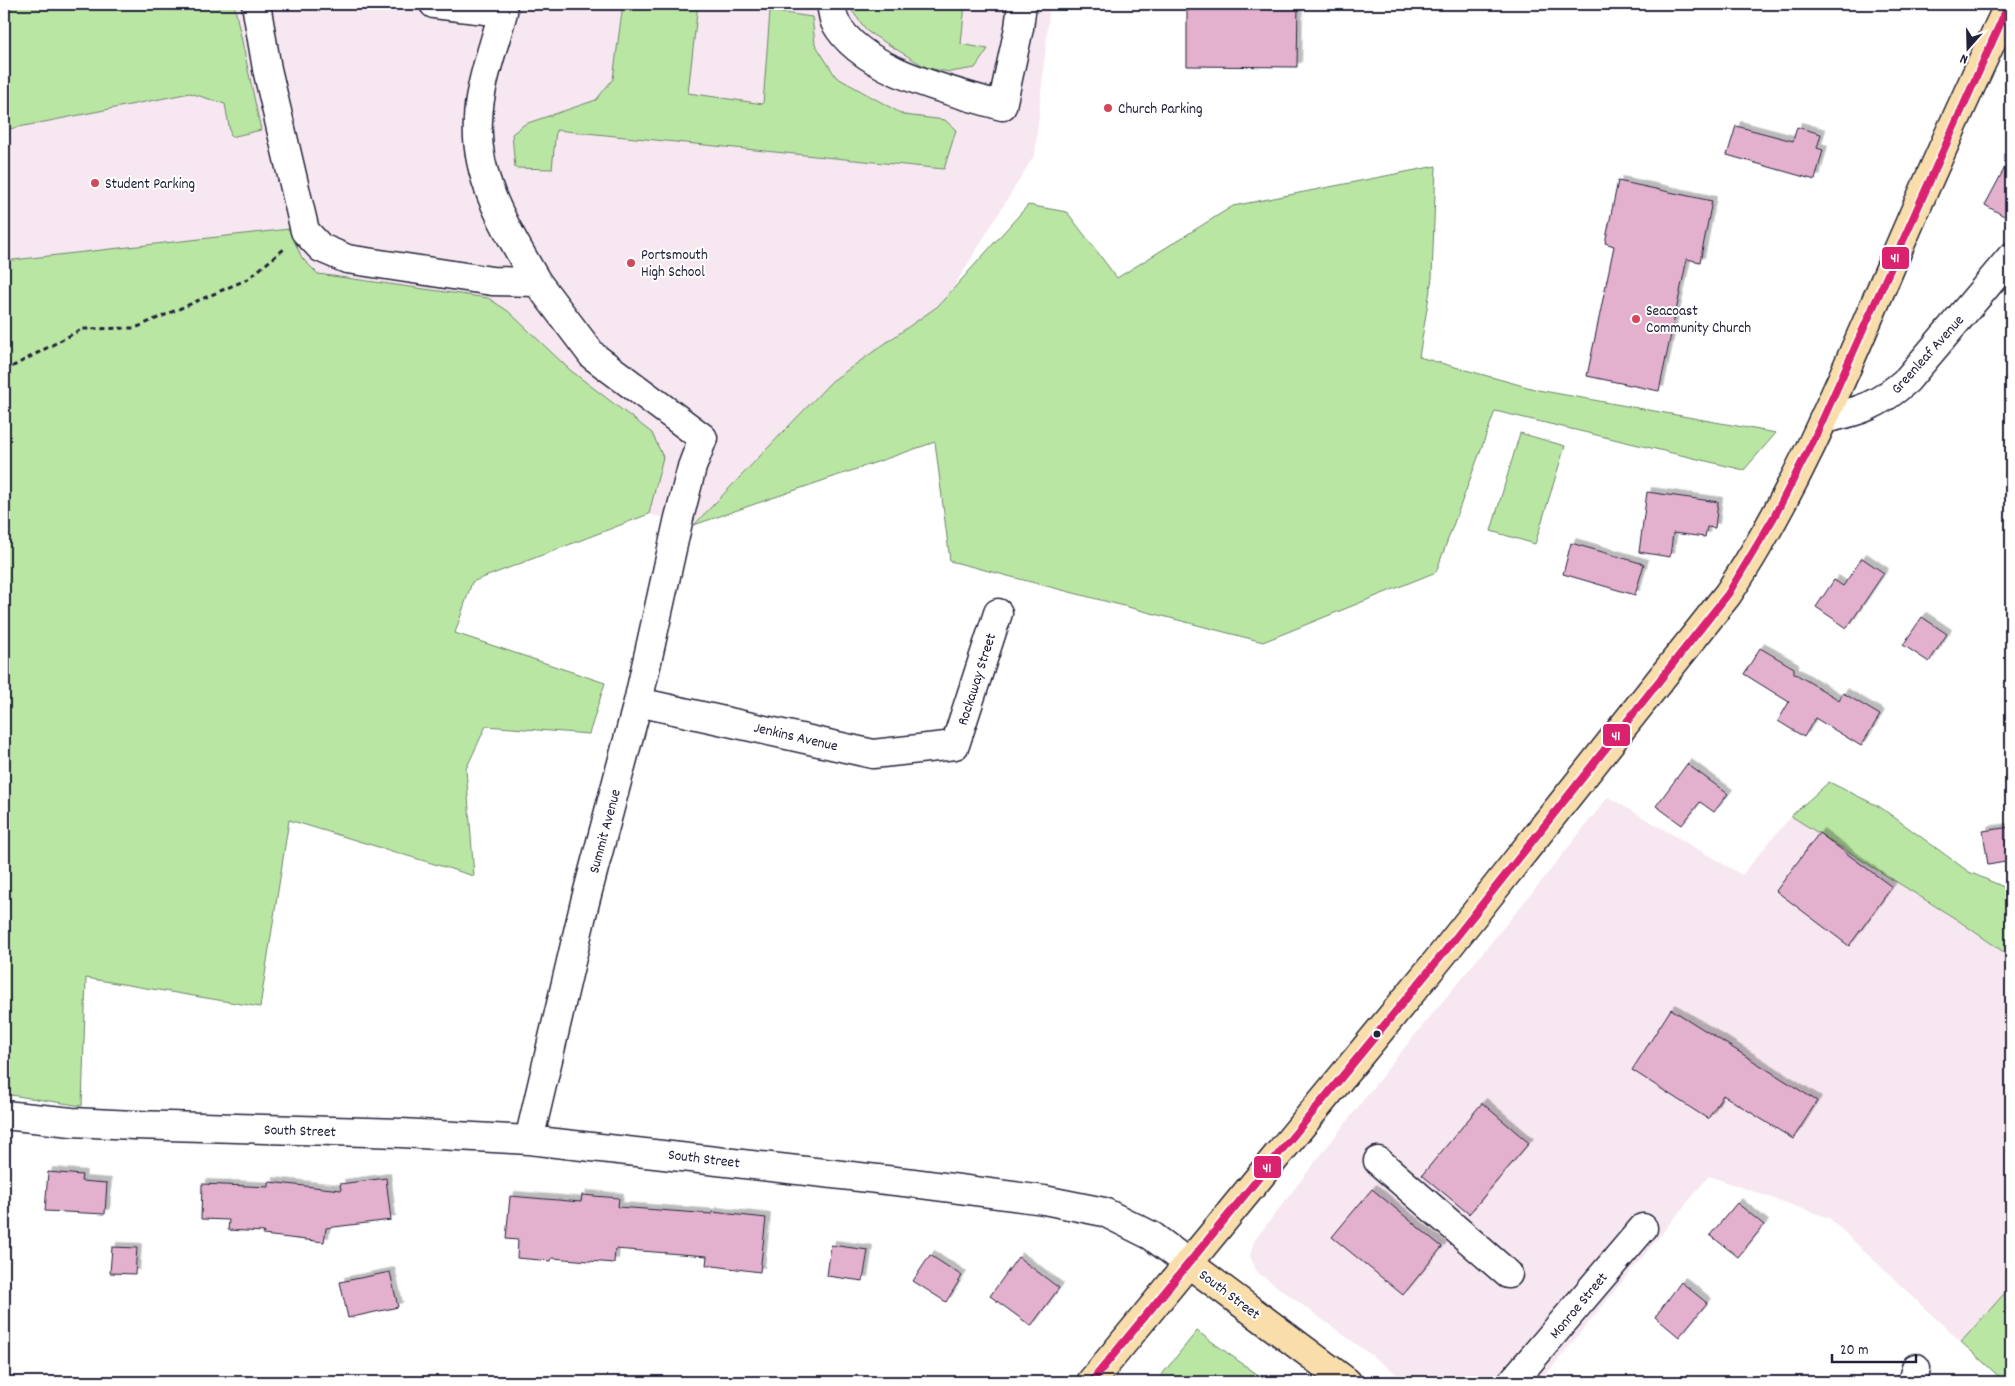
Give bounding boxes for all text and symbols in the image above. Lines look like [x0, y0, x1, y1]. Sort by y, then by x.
north arrow [1942, 22, 1992, 72]
text: N [1957, 48, 1971, 69]
place label: Church Parking [1118, 99, 1202, 121]
marker: Church Parking [1102, 102, 1114, 114]
place label: Student Parking [105, 174, 195, 196]
marker: Student Parking [89, 177, 101, 189]
place label: Portsmouth High School [641, 245, 708, 284]
line badge: 41 [1881, 246, 1910, 270]
text: 41 [1891, 249, 1899, 269]
marker: Portsmouth High School [625, 257, 637, 269]
place label: Seacoast Community Church [1646, 301, 1751, 340]
street label: Greenleaf Avenue [1887, 310, 1970, 400]
marker: Seacoast Community Church [1630, 313, 1642, 325]
street label: Rockaway Street [953, 630, 1003, 729]
street label: Jenkins Avenue [751, 718, 840, 758]
line badge: 41 [1602, 723, 1631, 747]
text: 41 [1612, 727, 1620, 747]
street label: Summit Avenue [584, 787, 628, 876]
unlabelled marker [1372, 1029, 1382, 1039]
street label: South Street [264, 1120, 337, 1144]
street label: South Street [667, 1145, 741, 1175]
line badge: 41 [1253, 1155, 1282, 1179]
text: 41 [1263, 1159, 1271, 1179]
street label: South Street [1193, 1265, 1265, 1326]
street label: Monroe Street [1545, 1268, 1614, 1344]
scale bar [1832, 1331, 1916, 1363]
text: 20 m [1840, 1340, 1868, 1362]

